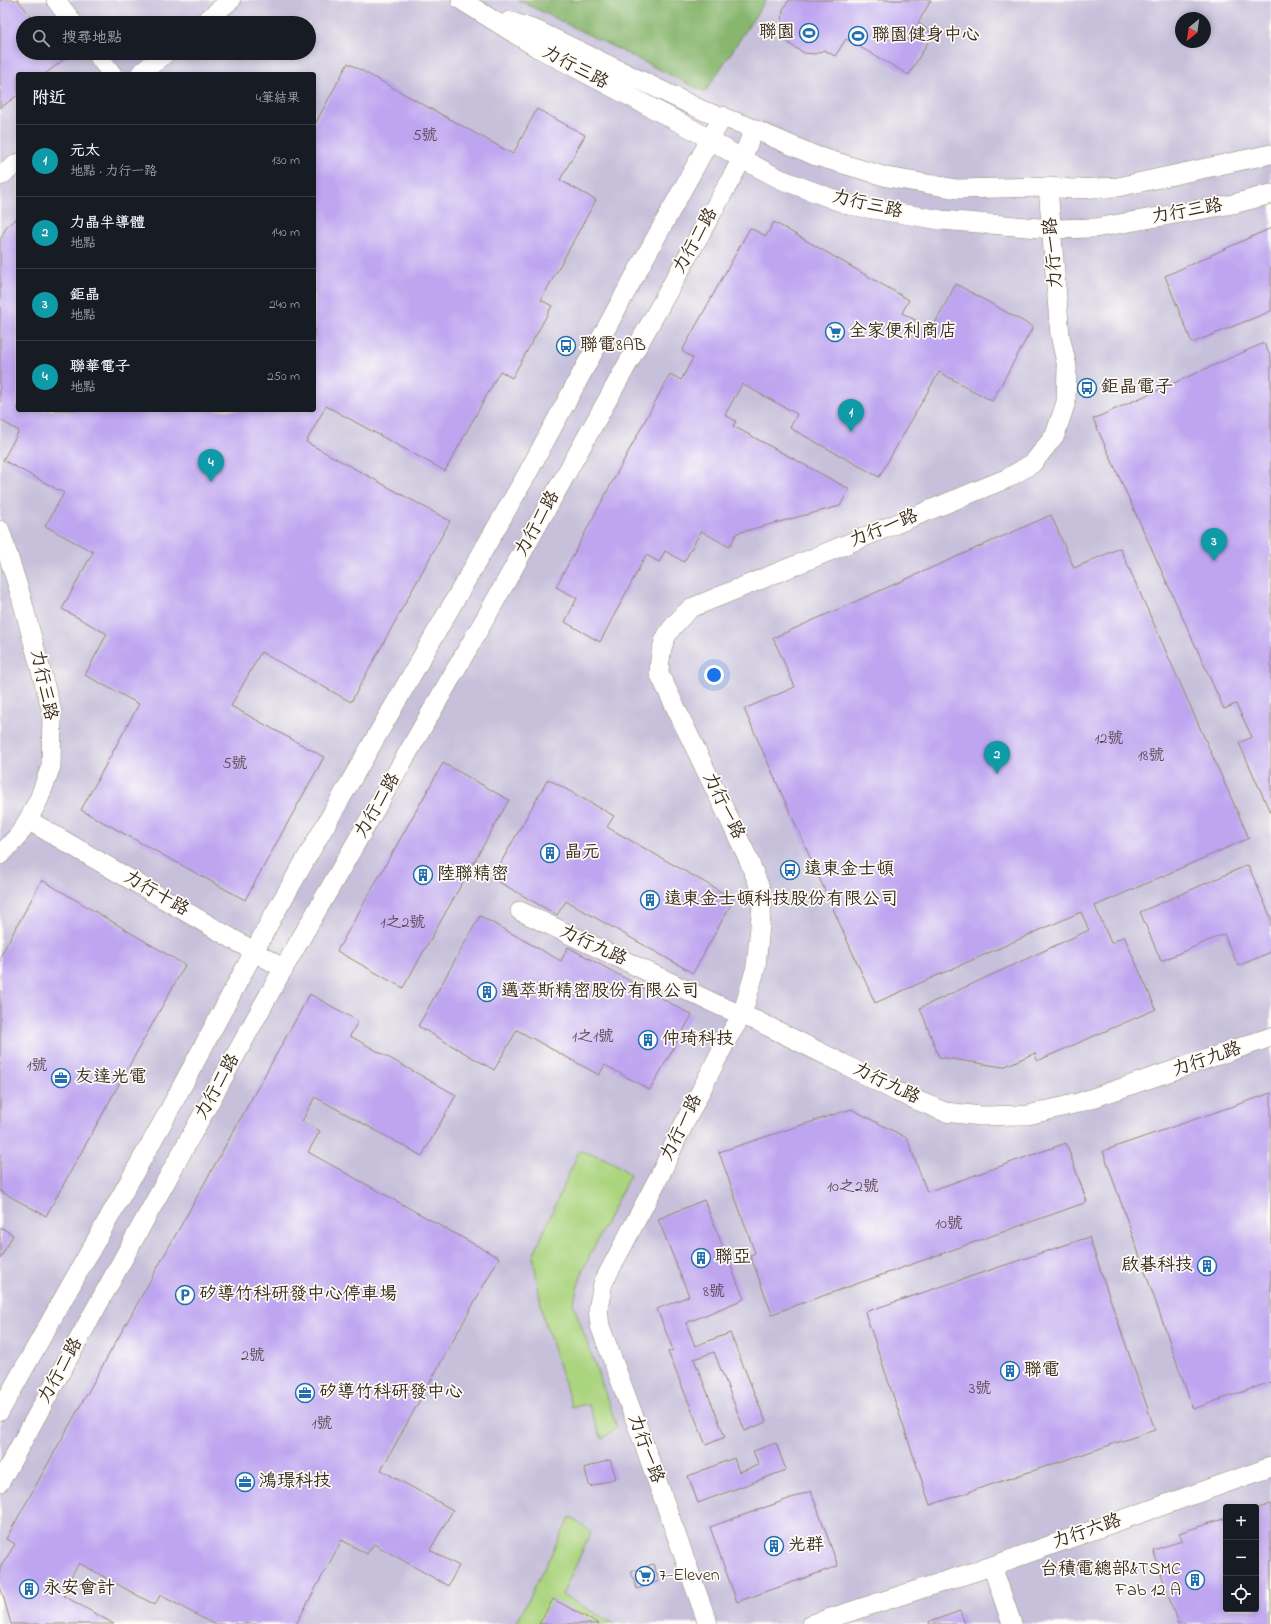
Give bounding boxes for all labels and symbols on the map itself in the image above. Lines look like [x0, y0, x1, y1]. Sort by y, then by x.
north arrow [1175, 12, 1211, 48]
place label: 聯園 [759, 20, 795, 46]
sports icon: 聯園 [798, 22, 820, 44]
place label: 聯園健身中心 [872, 23, 980, 49]
sports icon: 聯園健身中心 [847, 25, 869, 47]
street label: 力行三路 [537, 40, 613, 96]
house number: 5號 [412, 124, 438, 148]
street label: 力行三路 [829, 184, 905, 226]
street label: 力行三路 [1149, 193, 1225, 231]
street label: 力行二路 [667, 203, 725, 279]
street label: 力行一路 [1038, 216, 1070, 290]
place label: 全家便利商店 [849, 319, 957, 345]
supermarket icon: 全家便利商店 [824, 321, 846, 343]
place label: 聯電8AB [580, 333, 646, 359]
bus stop icon: 聯電8AB [555, 335, 577, 357]
place label: 鉅晶電子 [1101, 375, 1173, 401]
bus stop icon: 鉅晶電子 [1076, 377, 1098, 399]
pin: 1 [838, 399, 864, 432]
pin: 4 [198, 449, 224, 482]
street label: 力行二路 [509, 486, 567, 562]
street label: 力行一路 [846, 503, 922, 555]
pin: 3 [1201, 528, 1227, 561]
street label: 力行三路 [23, 647, 63, 723]
your location [704, 665, 724, 685]
house number: 12號 [1094, 727, 1124, 751]
pin: 2 [984, 741, 1010, 774]
house number: 18號 [1137, 744, 1165, 768]
house number: 5號 [222, 752, 248, 776]
street label: 力行二路 [349, 768, 407, 844]
street label: 力行一路 [696, 768, 750, 844]
place label: 晶元 [564, 840, 600, 866]
building icon: 晶元 [539, 842, 561, 864]
place label: 遠東金士頓 [804, 857, 894, 883]
bus stop icon: 遠東金士頓 [779, 859, 801, 881]
place label: 陸聯精密 [437, 862, 509, 888]
building icon: 陸聯精密 [412, 864, 434, 886]
street label: 力行十路 [118, 865, 194, 923]
place label: 遠東金士頓科技股份有限公司 [664, 887, 898, 913]
building icon: 遠東金士頓科技股份有限公司 [639, 889, 661, 911]
house number: 1之2號 [380, 911, 426, 935]
street label: 力行九路 [555, 919, 631, 973]
place label: 邁萃斯精密股份有限公司 [501, 979, 699, 1005]
building icon: 邁萃斯精密股份有限公司 [476, 981, 498, 1003]
house number: 1之1號 [572, 1025, 614, 1049]
place label: 仲琦科技 [662, 1027, 734, 1053]
building icon: 仲琦科技 [637, 1029, 659, 1051]
street label: 力行九路 [1169, 1036, 1245, 1084]
street label: 力行二路 [189, 1049, 247, 1125]
house number: 1號 [26, 1054, 48, 1078]
street label: 力行九路 [848, 1057, 924, 1111]
place label: 友達光電 [75, 1065, 147, 1091]
office icon: 友達光電 [50, 1067, 72, 1089]
street label: 力行一路 [655, 1090, 709, 1166]
house number: 10之2號 [827, 1175, 879, 1199]
house number: 10號 [935, 1212, 963, 1236]
place label: 聯亞 [715, 1245, 751, 1271]
building icon: 聯亞 [690, 1247, 712, 1269]
place label: 啟碁科技 [1121, 1253, 1193, 1279]
building icon: 啟碁科技 [1196, 1255, 1218, 1277]
house number: 8號 [703, 1280, 725, 1304]
place label: 矽導竹科研發中心停車場 [199, 1282, 397, 1308]
parking icon: 矽導竹科研發中心停車場 [174, 1284, 196, 1306]
street label: 力行二路 [32, 1333, 90, 1409]
house number: 2號 [241, 1344, 265, 1368]
place label: 聯電 [1024, 1358, 1060, 1384]
building icon: 聯電 [999, 1360, 1021, 1382]
house number: 3號 [969, 1377, 991, 1401]
place label: 矽導竹科研發中心 [319, 1380, 463, 1406]
office icon: 矽導竹科研發中心 [294, 1382, 316, 1404]
street label: 力行一路 [620, 1411, 670, 1487]
house number: 1號 [311, 1412, 333, 1436]
place label: 鴻璟科技 [259, 1469, 331, 1495]
office icon: 鴻璟科技 [234, 1471, 256, 1493]
street label: 力行六路 [1049, 1508, 1125, 1556]
place label: 光群 [788, 1533, 824, 1559]
building icon: 光群 [763, 1535, 785, 1557]
place label: 台積電總部&TSMC Fab 12 A [1040, 1557, 1181, 1604]
place label: 7-Eleven [659, 1563, 720, 1589]
supermarket icon: 7-Eleven [634, 1565, 656, 1587]
building icon: 台積電總部&TSMC Fab 12 A [1184, 1569, 1206, 1591]
place label: 永安會計 [43, 1576, 115, 1602]
building icon: 永安會計 [18, 1578, 40, 1600]

